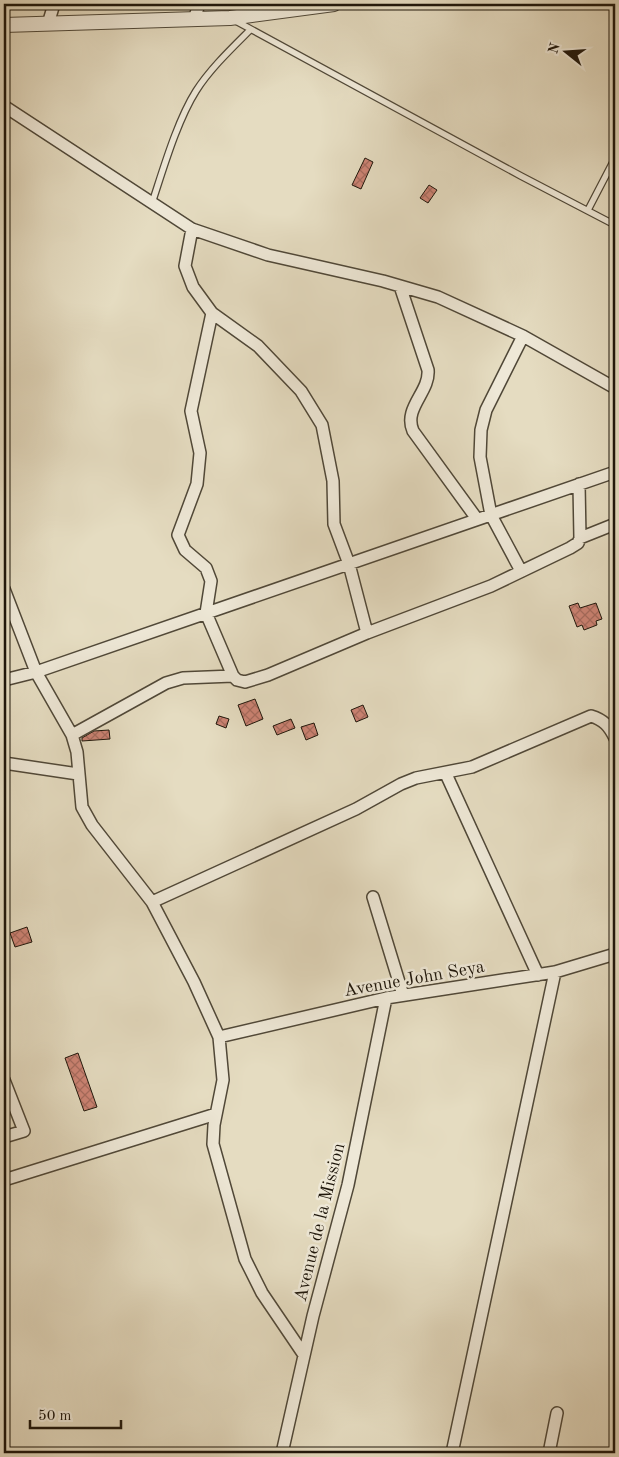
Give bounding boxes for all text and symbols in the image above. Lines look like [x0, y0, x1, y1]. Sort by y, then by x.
north arrow [542, 28, 592, 78]
text: N [546, 41, 563, 56]
street label: Avenue John Seya [342, 958, 486, 1000]
street label: Avenue de la Mission [292, 1141, 348, 1303]
scale bar [30, 1397, 121, 1429]
text: 50 m [38, 1409, 72, 1424]

